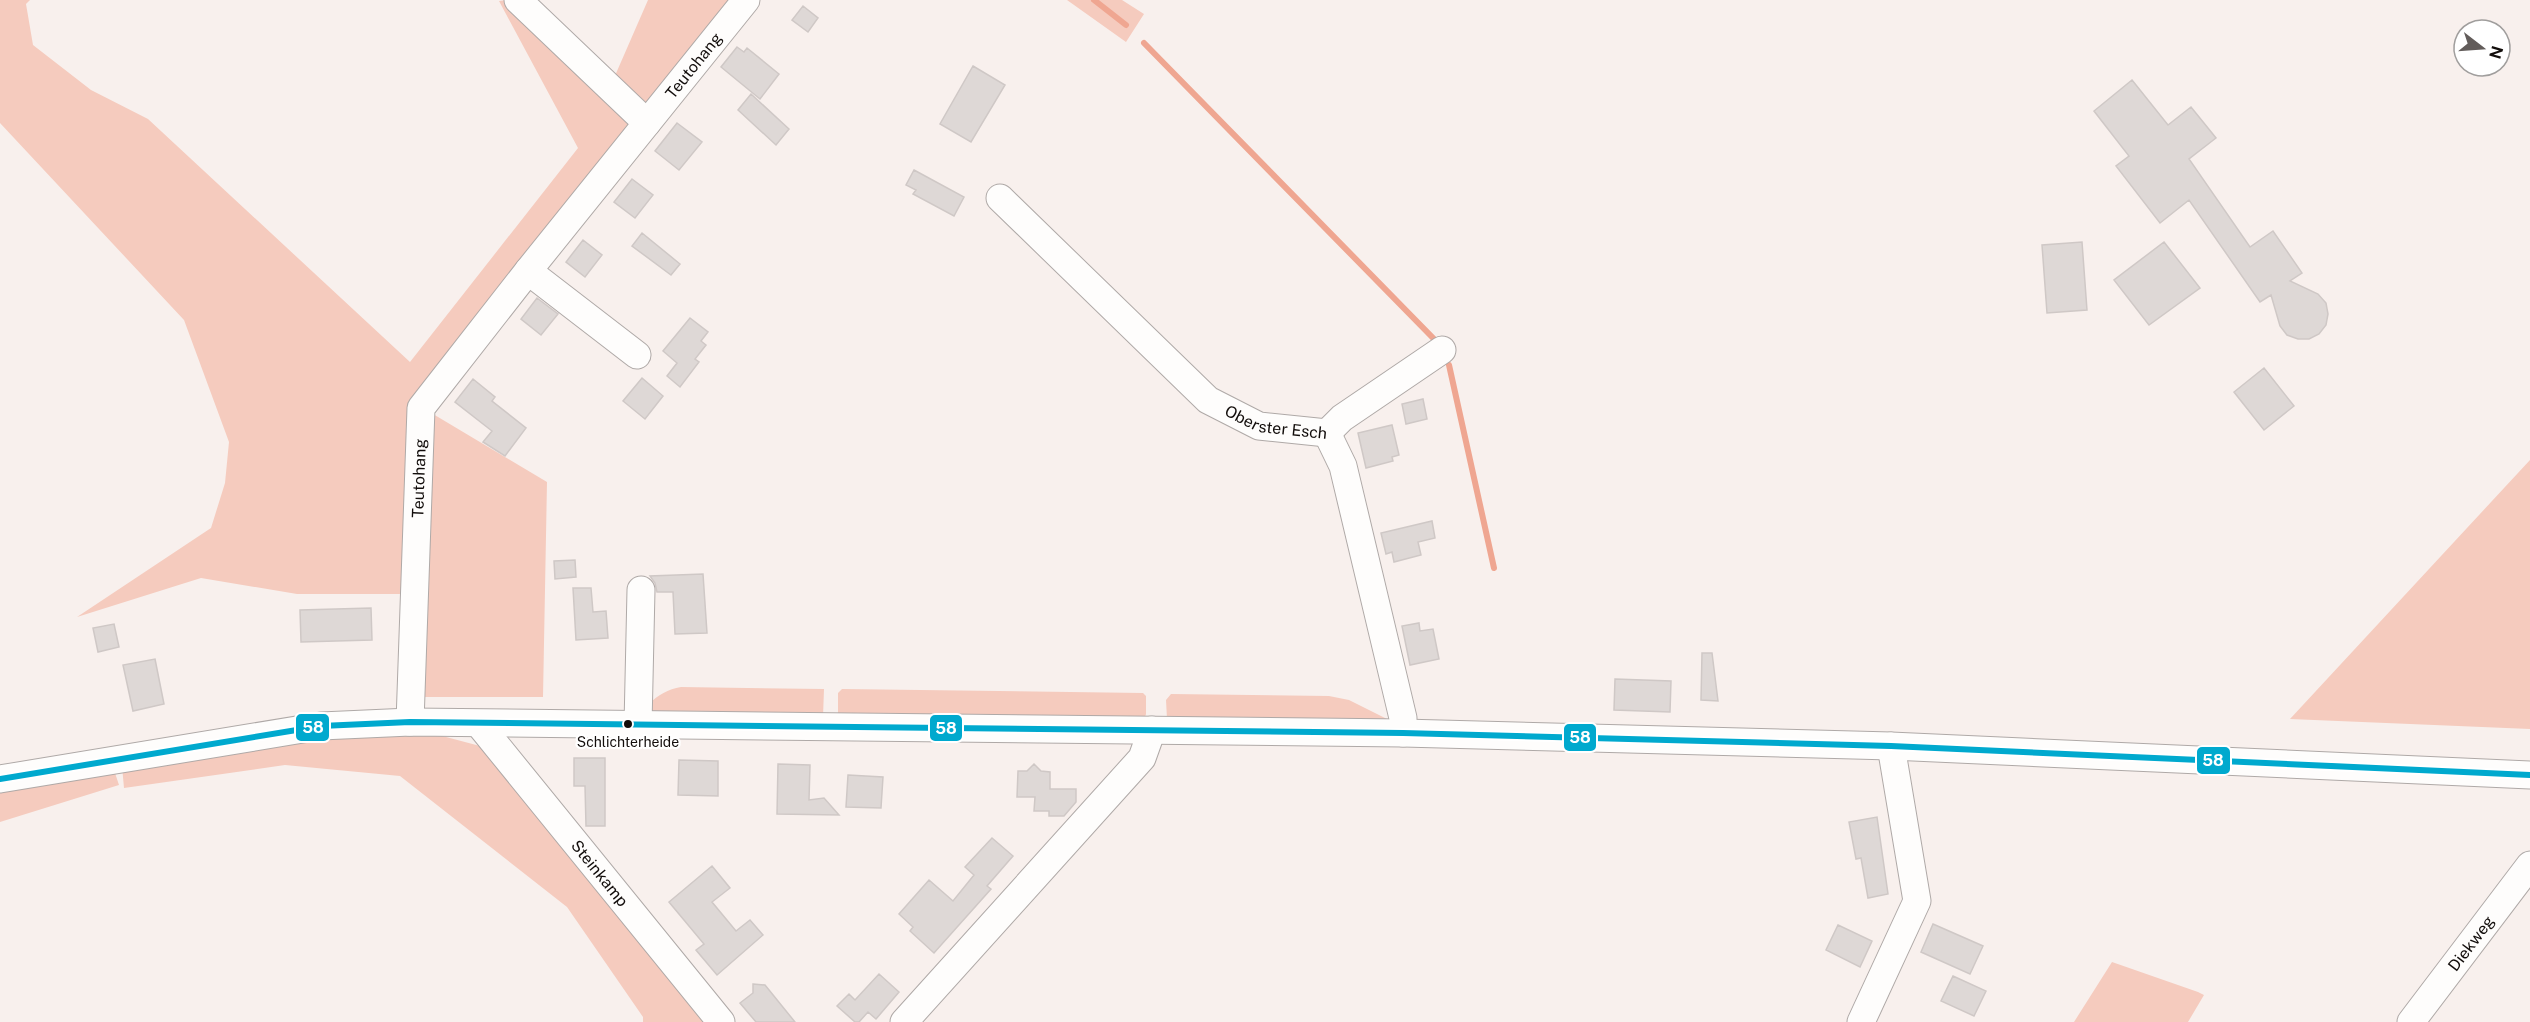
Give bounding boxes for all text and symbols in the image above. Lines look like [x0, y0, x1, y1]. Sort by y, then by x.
north arrow [2452, 18, 2512, 78]
street label: Teutohang [662, 29, 726, 102]
text: N [2485, 43, 2507, 61]
street label: Oberster Esch [1222, 401, 1328, 443]
street label: Teutohang [408, 438, 430, 518]
line badge: 58 [295, 713, 330, 742]
line badge: 58 [929, 714, 963, 742]
text: 58 [302, 718, 324, 737]
marker: Schlichterheide [622, 718, 634, 730]
text: 58 [935, 719, 957, 738]
line badge: 58 [1563, 723, 1597, 752]
text: 58 [1569, 728, 1591, 747]
place label: Schlichterheide [577, 734, 679, 750]
line badge: 58 [2196, 746, 2231, 775]
text: 58 [2202, 751, 2224, 770]
street label: Steinkamp [567, 836, 632, 910]
street label: Diekweg [2444, 912, 2498, 975]

